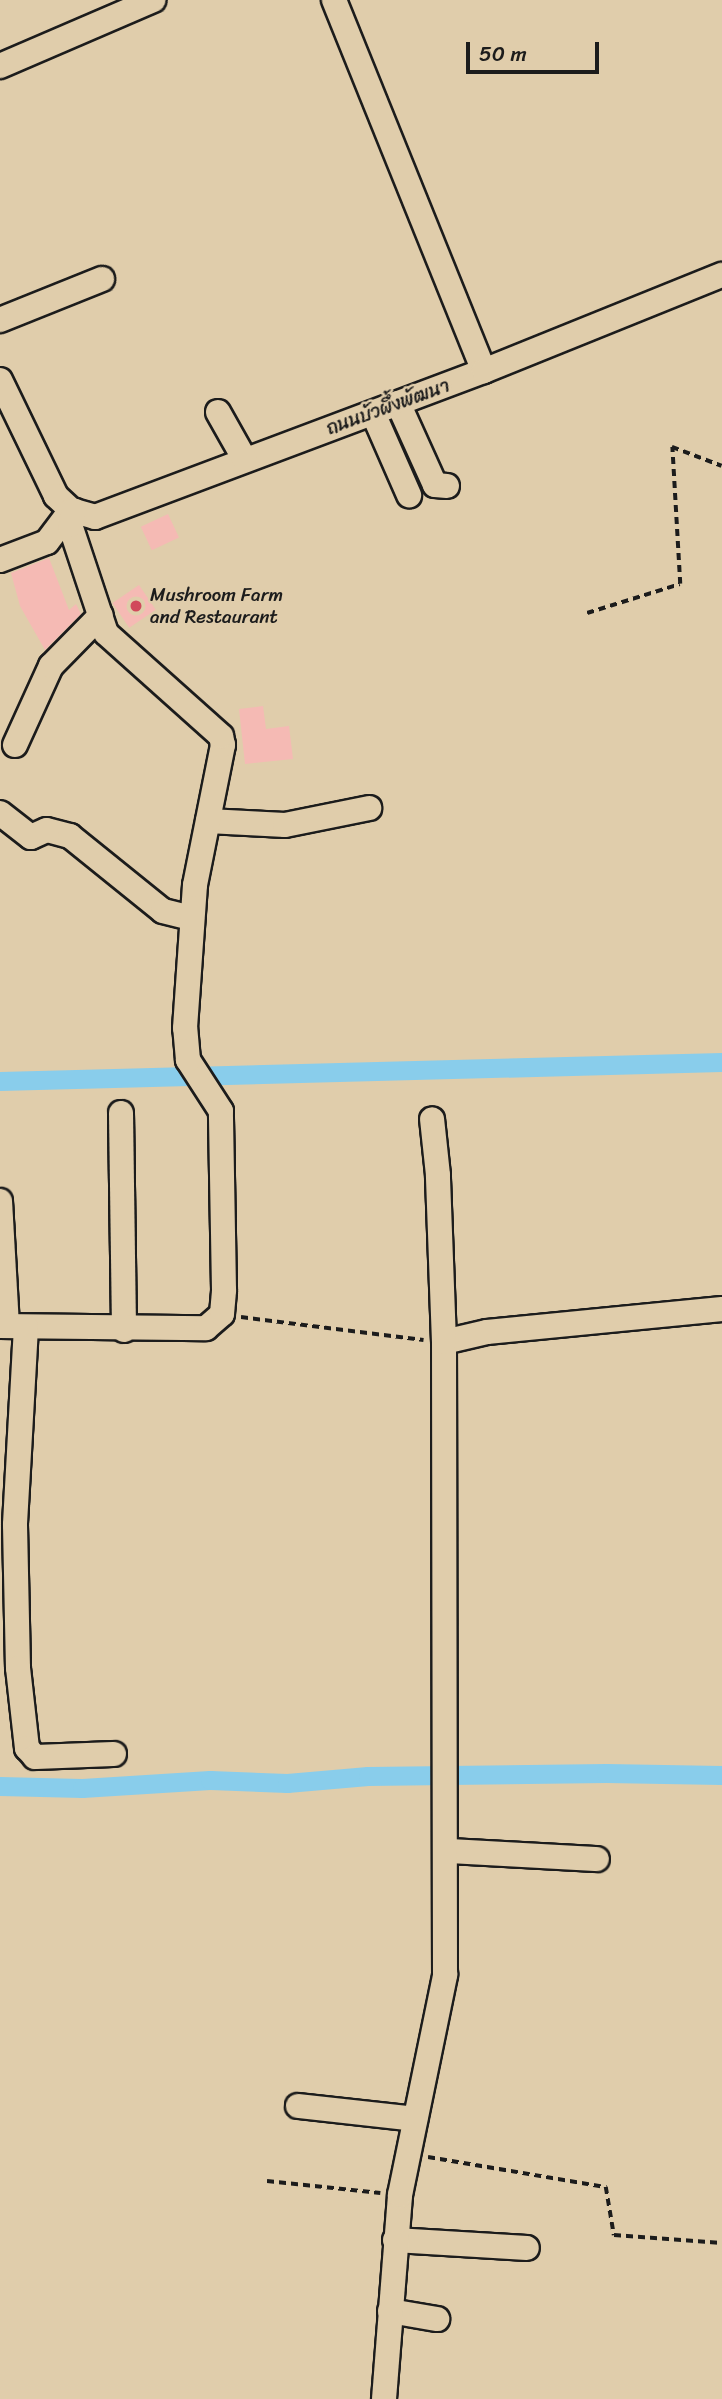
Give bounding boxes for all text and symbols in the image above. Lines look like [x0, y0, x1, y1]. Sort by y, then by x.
scale bar [470, 28, 603, 72]
text: 50 m [479, 35, 527, 73]
street label: ถนนบัวผึ้งพัฒนา [323, 374, 453, 440]
place label: Mushroom Farm and Restaurant [150, 584, 283, 628]
marker: Mushroom Farm and Restaurant [128, 598, 144, 614]

